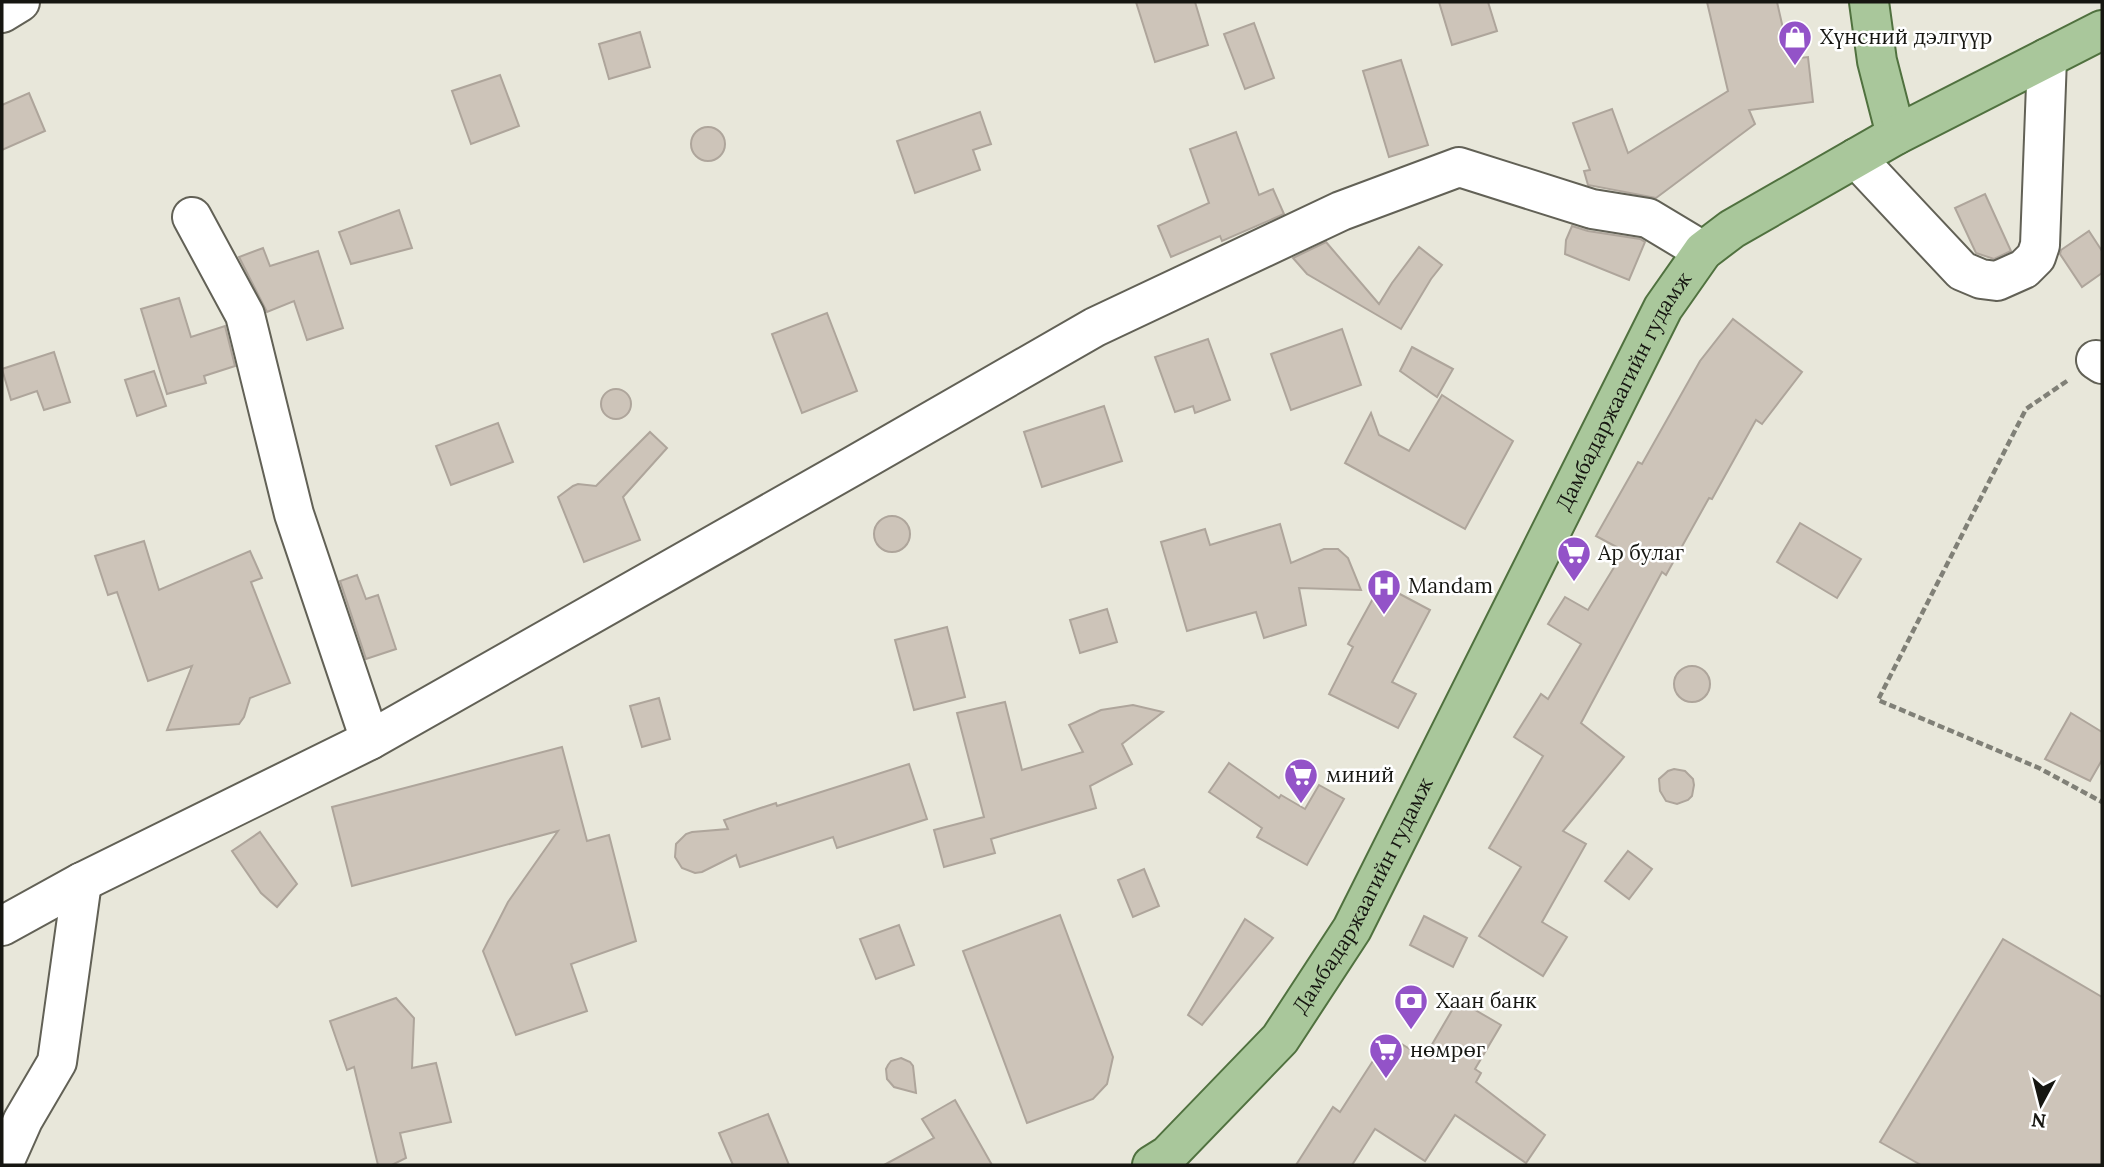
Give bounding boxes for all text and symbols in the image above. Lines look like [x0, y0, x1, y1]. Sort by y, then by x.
shop icon: Хүнсний дэлгүүр [1776, 18, 1814, 67]
place label: Хүнсний дэлгүүр [1820, 23, 1992, 50]
street label: Дамбадаржаагийн гудамж [1550, 266, 1698, 515]
supermarket icon: Ар булаг [1555, 534, 1593, 583]
place label: Ар булаг [1597, 539, 1684, 566]
hospital icon: Mandam [1365, 567, 1403, 616]
place label: Mandam [1408, 572, 1493, 599]
supermarket icon: миний [1282, 756, 1320, 805]
place label: миний [1326, 761, 1394, 788]
street label: Дамбадаржаагийн гудамж [1286, 772, 1439, 1019]
bank icon: Хаан банк [1392, 982, 1430, 1031]
place label: Хаан банк [1436, 987, 1537, 1014]
supermarket icon: нөмрөг [1367, 1031, 1405, 1080]
place label: нөмрөг [1410, 1036, 1485, 1063]
north arrow [2006, 1069, 2076, 1139]
text: N [2030, 1108, 2048, 1134]

